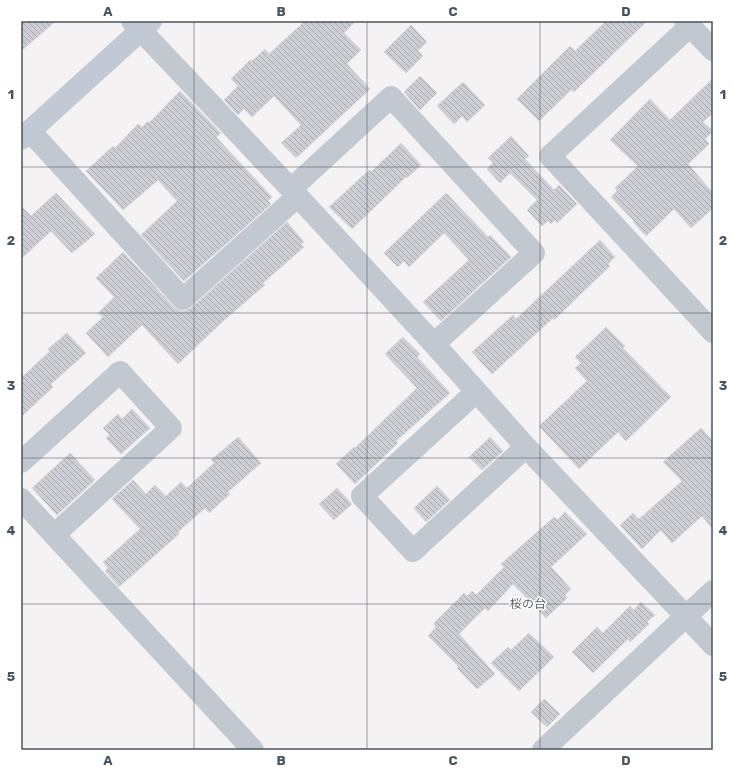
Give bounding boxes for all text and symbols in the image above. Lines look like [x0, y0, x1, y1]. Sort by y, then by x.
text: A [103, 4, 113, 19]
text: B [276, 4, 286, 19]
text: C [448, 4, 458, 19]
text: D [621, 4, 631, 19]
text: 1 [8, 87, 14, 102]
text: 1 [720, 87, 726, 102]
text: 2 [7, 233, 15, 248]
text: 2 [719, 233, 727, 248]
text: 3 [7, 378, 16, 393]
text: 3 [719, 378, 728, 393]
text: 4 [7, 523, 16, 538]
text: 4 [719, 523, 728, 538]
district label: 桜の台 [510, 597, 546, 611]
text: 5 [7, 669, 15, 684]
text: 5 [719, 669, 727, 684]
text: A [103, 753, 113, 768]
text: B [276, 753, 286, 768]
text: C [448, 753, 458, 768]
text: D [621, 753, 631, 768]

